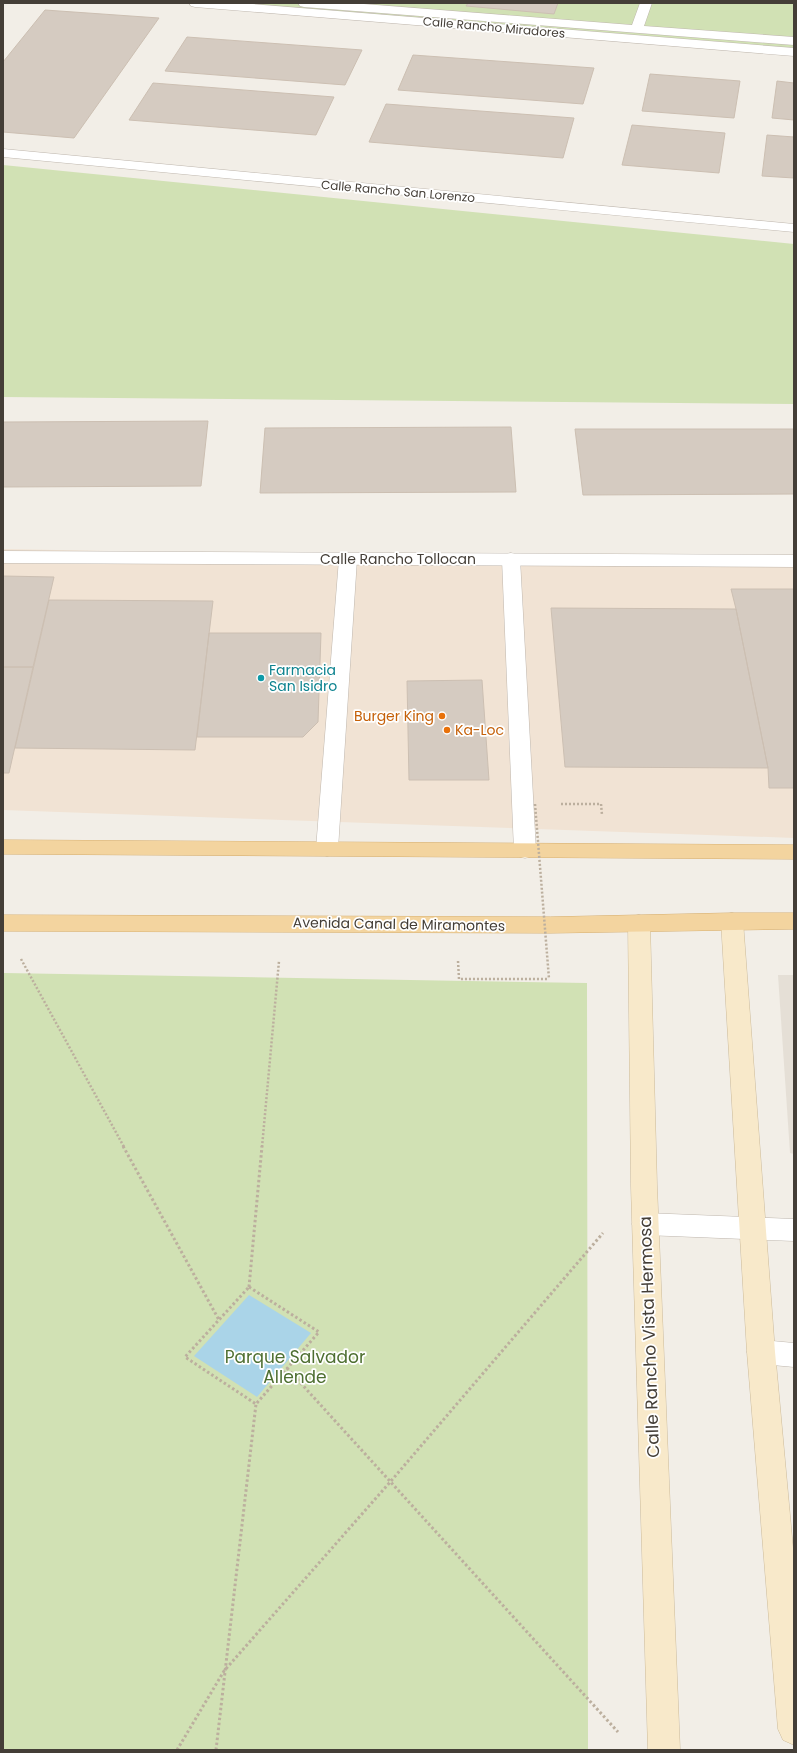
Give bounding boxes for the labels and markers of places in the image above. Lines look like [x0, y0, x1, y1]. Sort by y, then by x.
place label: Farmacia San Isidro [269, 660, 337, 696]
marker: Farmacia San Isidro [256, 673, 266, 683]
place label: Burger King [354, 706, 434, 726]
marker: Burger King [437, 711, 447, 721]
place label: Ka-Loc [455, 720, 504, 740]
marker: Ka-Loc [442, 725, 452, 735]

